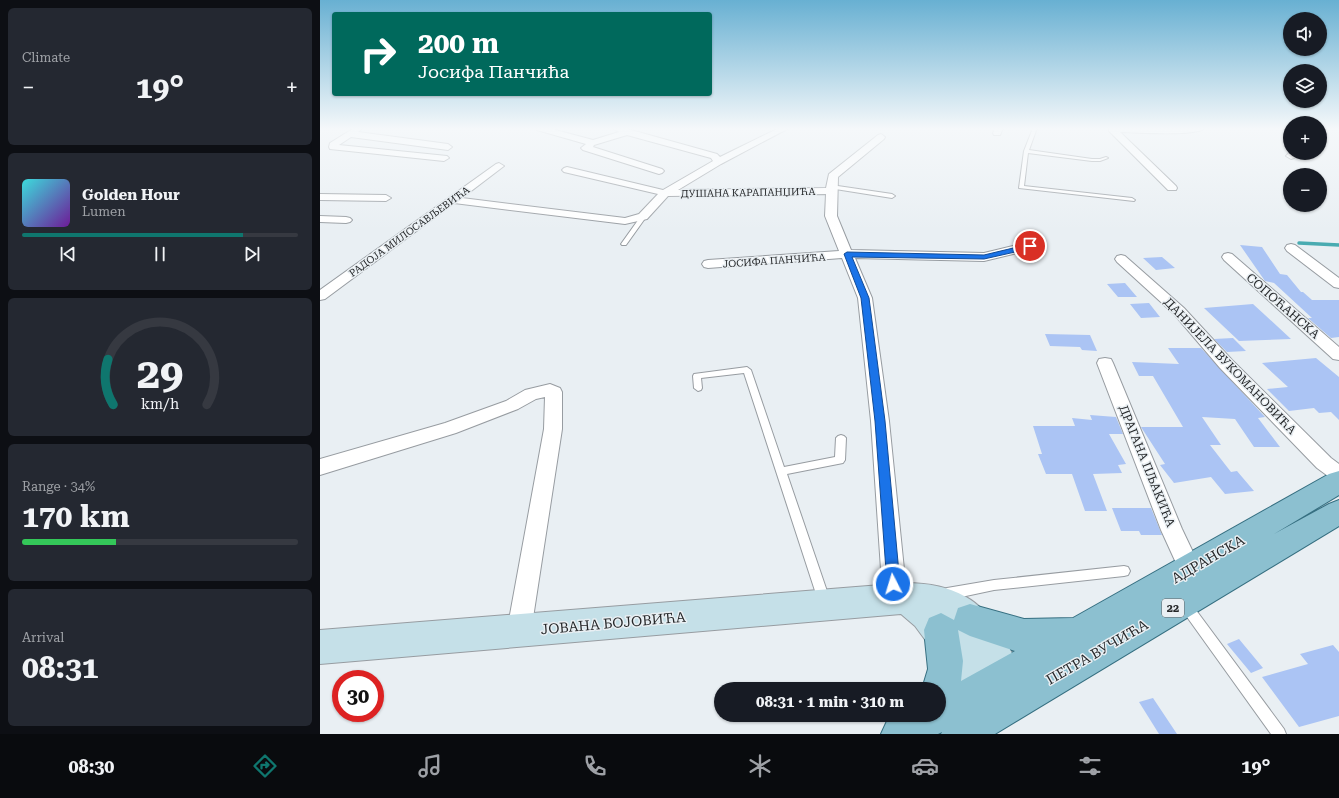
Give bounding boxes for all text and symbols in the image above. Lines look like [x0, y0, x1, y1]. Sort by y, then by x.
map controls [1283, 12, 1327, 212]
button: sound [1283, 12, 1327, 56]
text: 200 m [418, 27, 499, 60]
icon: right [352, 28, 404, 80]
text: Climate [22, 50, 70, 65]
text: Јосифа Панчића [418, 61, 569, 82]
button: layers [1283, 64, 1327, 108]
text: 19° [136, 70, 184, 105]
text: − [22, 75, 34, 100]
text: + [286, 75, 298, 100]
button: + [1283, 116, 1327, 160]
button: − [1283, 168, 1327, 212]
street label: РАДОЈА МИЛОСАВЉЕВИЋА [347, 184, 472, 279]
text: Golden Hour [82, 186, 180, 204]
street label: ДУШАНА КАРАПАНЏИЋА [681, 186, 815, 199]
text: Lumen [82, 204, 126, 219]
pin [1013, 229, 1047, 263]
icon: arrive [1019, 235, 1041, 257]
icon: previous [57, 243, 79, 265]
icon: pause [149, 243, 171, 265]
icon: next [241, 243, 263, 265]
street label: ЈОСИФА ПАНЧИЋА [722, 251, 826, 270]
street label: СОПОЋАНСКА [1244, 270, 1323, 342]
street label: ДАНИЈЕЛА ВУКОМАНОВИЋА [1161, 295, 1299, 437]
text: 29 [137, 349, 183, 398]
text: km/h [141, 396, 179, 412]
street label: ДРАГАНА ПЉАКИЋА [1116, 403, 1178, 529]
text: Range · 34% [22, 479, 95, 494]
text: 170 km [22, 499, 130, 534]
street label: АДРАНСКА [1169, 532, 1247, 586]
position arrow [872, 563, 914, 605]
road number: 22 [1162, 599, 1184, 617]
street label: ЈОВАНА БОЈОВИЋА [540, 609, 686, 637]
street label: ПЕТРА ВУЧИЋА [1043, 616, 1151, 688]
text: Arrival [22, 630, 64, 645]
text: 08:31 [22, 650, 99, 685]
speed limit sign: 30 [332, 670, 384, 722]
text: 08:31 · 1 min · 310 m [756, 693, 904, 711]
icon: directions [251, 752, 279, 780]
icon: music [416, 752, 444, 780]
icon: phone [581, 752, 609, 780]
icon: climate [746, 752, 774, 780]
icon: car [911, 752, 939, 780]
icon: filters [1076, 752, 1104, 780]
text: 08:30 [68, 756, 114, 777]
text: 19° [1241, 756, 1270, 777]

